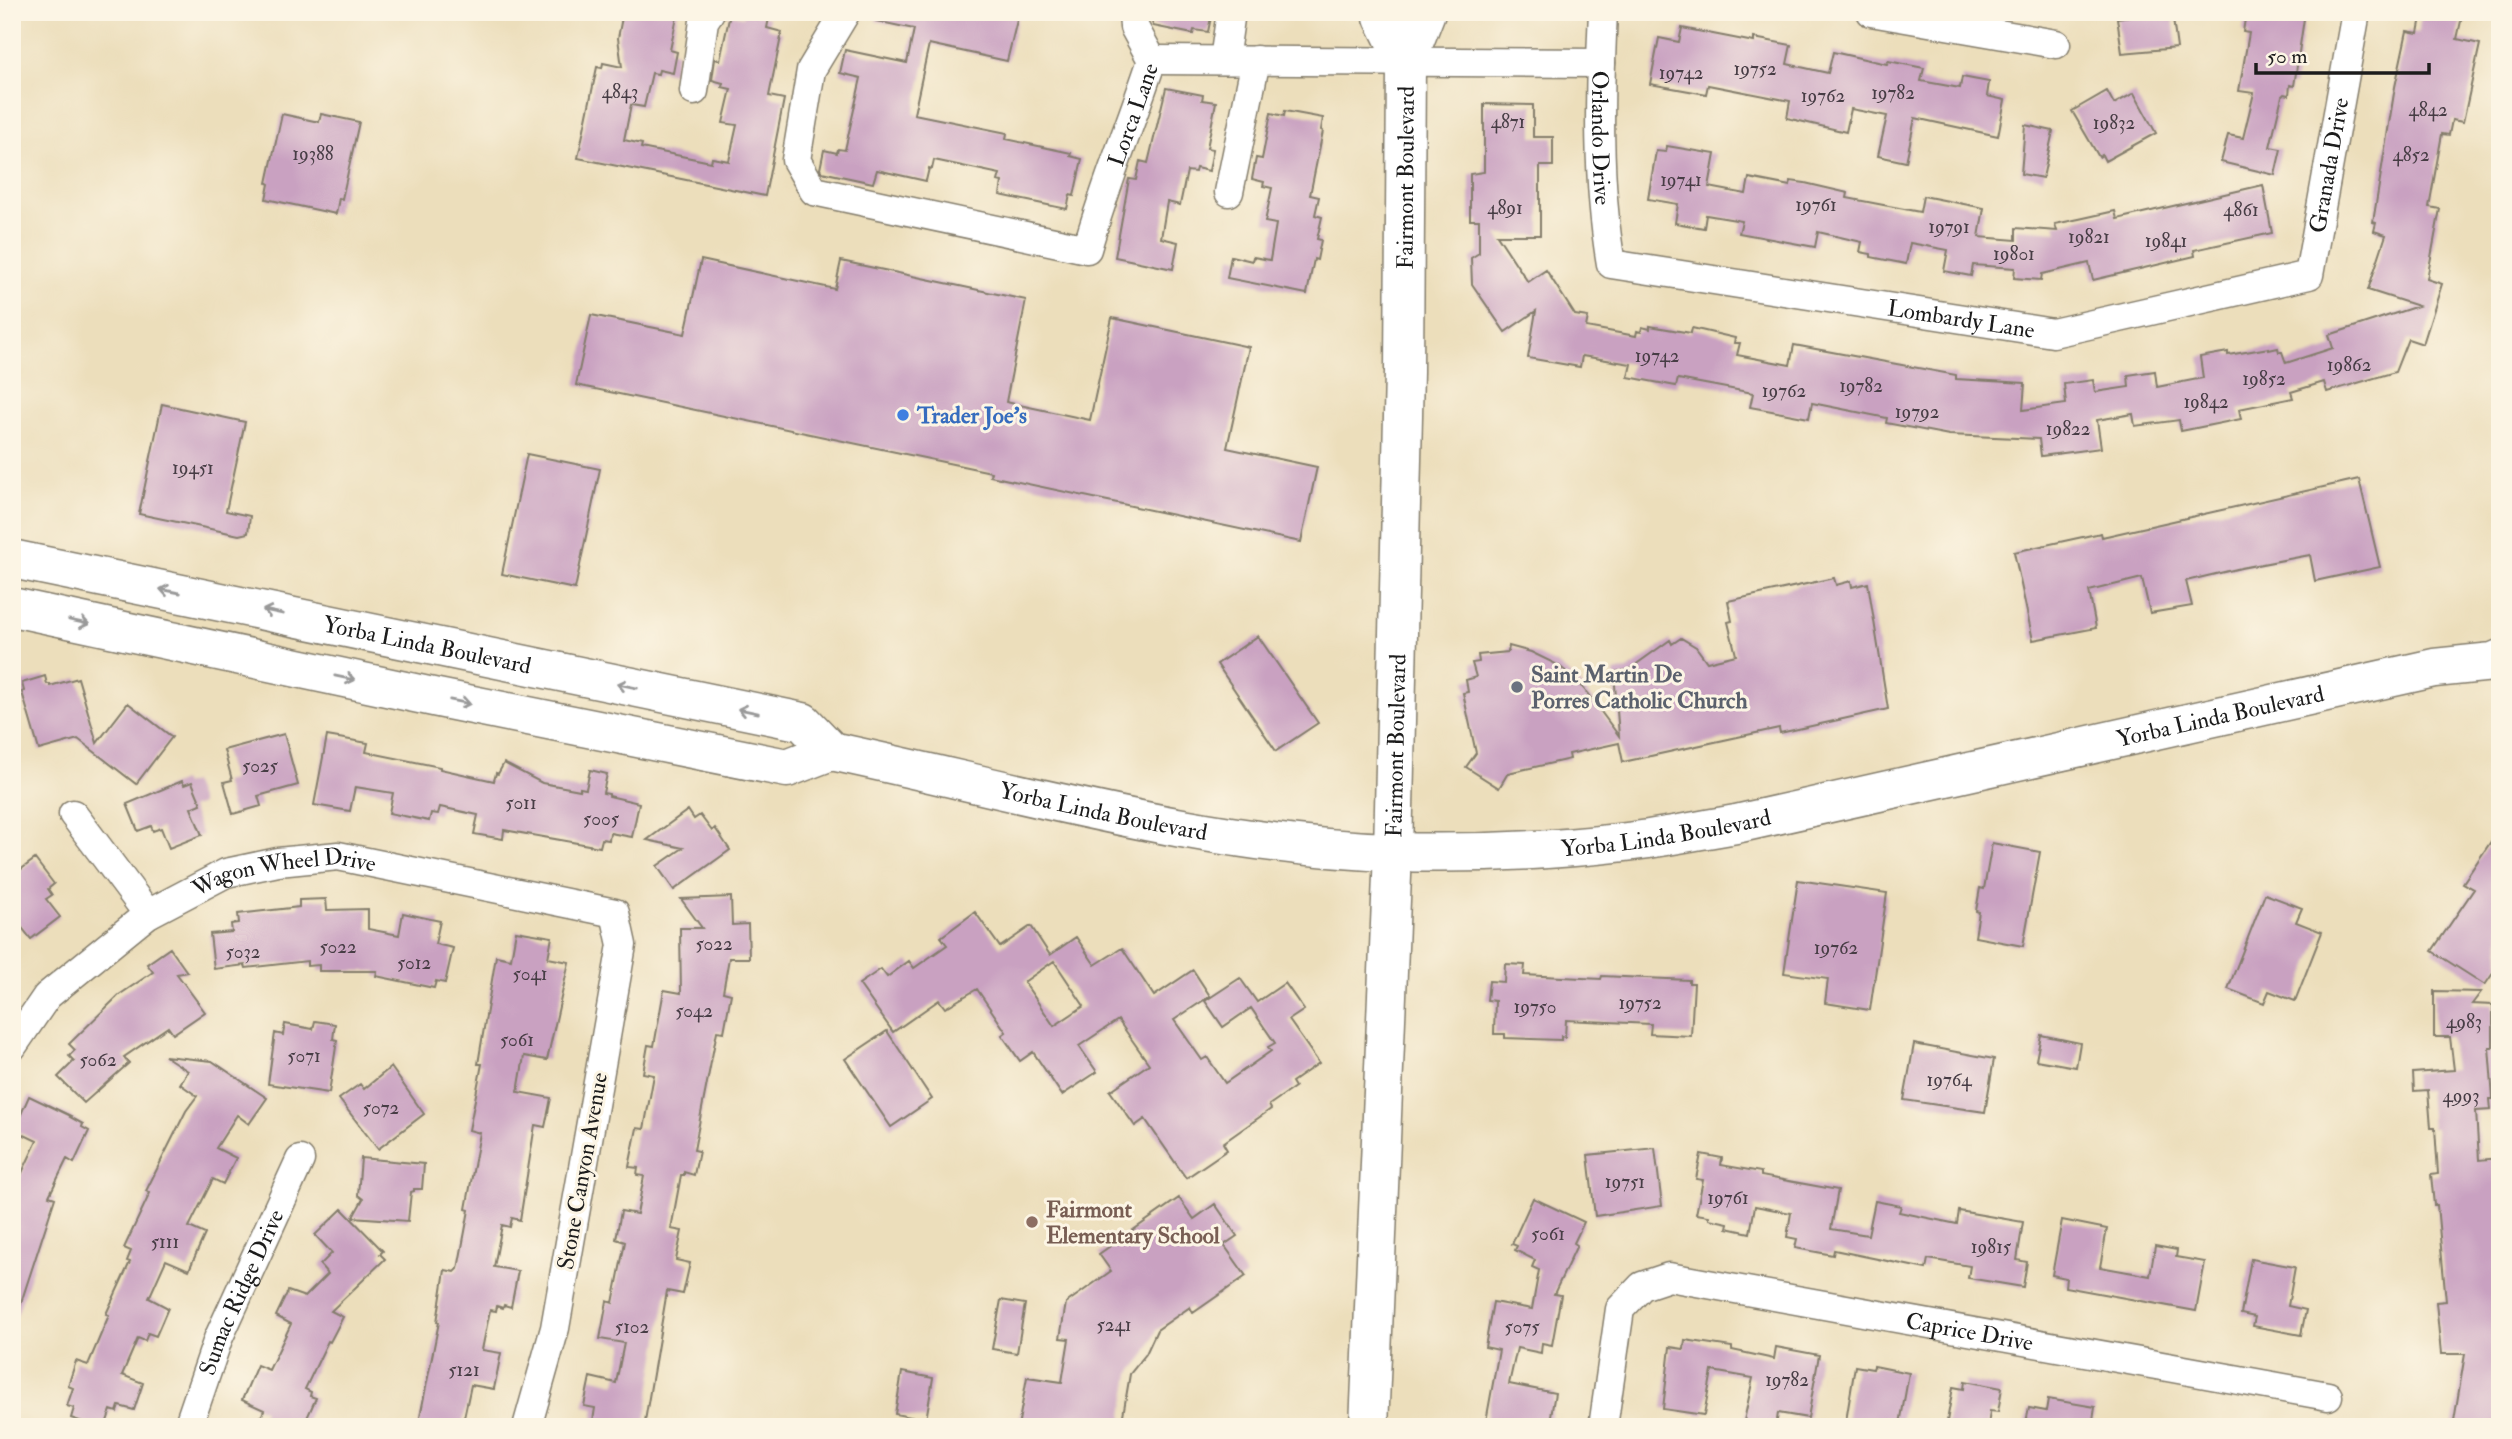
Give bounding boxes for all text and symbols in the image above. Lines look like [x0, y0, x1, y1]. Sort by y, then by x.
scale bar [2256, 32, 2430, 76]
text: 50 m [2267, 43, 2308, 70]
house number: 19752 [1733, 57, 1777, 81]
street label: Lorca Lane [1101, 59, 1165, 170]
house number: 19742 [1659, 61, 1703, 85]
street label: Orlando Drive [1585, 70, 1618, 207]
house number: 4843 [602, 80, 638, 104]
house number: 19782 [1871, 81, 1915, 105]
house number: 19762 [1801, 84, 1845, 108]
street label: Fairmont Boulevard [1391, 86, 1421, 269]
street label: Granada Drive [2303, 95, 2356, 235]
house number: 4842 [2408, 98, 2448, 122]
house number: 4871 [1491, 110, 1525, 134]
house number: 19832 [2093, 111, 2135, 135]
house number: 19388 [292, 142, 334, 166]
house number: 4852 [2392, 143, 2430, 167]
house number: 19741 [1660, 168, 1702, 192]
house number: 19761 [1795, 193, 1837, 217]
house number: 4891 [1487, 196, 1523, 220]
house number: 4861 [2223, 198, 2259, 222]
house number: 19791 [1928, 215, 1970, 239]
house number: 19821 [2068, 225, 2110, 249]
house number: 19841 [2145, 229, 2187, 253]
house number: 19801 [1993, 242, 2035, 266]
street label: Lombardy Lane [1885, 293, 2037, 345]
house number: 19742 [1635, 344, 1679, 368]
house number: 19862 [2327, 353, 2371, 377]
house number: 19852 [2242, 367, 2286, 391]
house number: 19782 [1839, 374, 1883, 398]
house number: 19762 [1762, 379, 1806, 403]
house number: 19842 [2183, 390, 2229, 414]
house number: 19792 [1895, 400, 1939, 424]
place label: Trader Joe's [916, 401, 1027, 431]
marker: Trader Joe's [895, 407, 911, 423]
house number: 19822 [2046, 417, 2090, 441]
house number: 19451 [172, 456, 214, 480]
one-way arrow [159, 583, 182, 597]
one-way arrow [262, 604, 285, 618]
street label: Yorba Linda Boulevard [321, 610, 534, 681]
one-way arrow [67, 616, 90, 629]
street label: Fairmont Boulevard [1379, 654, 1413, 838]
place label: Saint Martin De Porres Catholic Church [1531, 660, 1747, 715]
one-way arrow [333, 672, 356, 686]
one-way arrow [616, 678, 639, 692]
marker: Saint Martin De Porres Catholic Church [1509, 679, 1525, 695]
street label: Yorba Linda Boulevard [2114, 679, 2327, 753]
one-way arrow [448, 696, 471, 710]
one-way arrow [737, 703, 760, 717]
house number: 5025 [242, 754, 279, 778]
street label: Yorba Linda Boulevard [997, 776, 1210, 847]
house number: 5011 [505, 791, 537, 815]
street label: Yorba Linda Boulevard [1560, 803, 1774, 863]
house number: 5005 [583, 807, 620, 831]
street label: Wagon Wheel Drive [187, 842, 379, 904]
house number: 5022 [695, 932, 733, 956]
house number: 5022 [319, 935, 357, 959]
house number: 19762 [1814, 936, 1858, 960]
house number: 5032 [226, 940, 260, 964]
house number: 5012 [397, 951, 431, 975]
house number: 5041 [513, 962, 547, 986]
house number: 19752 [1618, 991, 1662, 1015]
house number: 19750 [1513, 995, 1557, 1019]
house number: 5042 [675, 999, 713, 1023]
house number: 4983 [2446, 1010, 2482, 1034]
house number: 5061 [500, 1028, 534, 1052]
house number: 5071 [287, 1044, 321, 1068]
house number: 5062 [79, 1048, 117, 1072]
house number: 19764 [1927, 1068, 1972, 1092]
street label: Stone Canyon Avenue [551, 1070, 614, 1272]
house number: 4993 [2443, 1084, 2480, 1108]
house number: 5072 [363, 1096, 399, 1120]
house number: 19751 [1605, 1170, 1645, 1194]
house number: 19761 [1707, 1186, 1749, 1210]
place label: Fairmont Elementary School [1046, 1195, 1221, 1251]
street label: Sumac Ridge Drive [193, 1204, 291, 1379]
marker: Fairmont Elementary School [1024, 1214, 1040, 1230]
house number: 5061 [1531, 1222, 1565, 1246]
house number: 5111 [151, 1230, 179, 1254]
house number: 19815 [1971, 1235, 2012, 1259]
street label: Caprice Drive [1904, 1306, 2036, 1358]
house number: 5241 [1097, 1313, 1131, 1337]
house number: 5102 [615, 1315, 649, 1339]
house number: 5075 [1505, 1315, 1540, 1339]
house number: 5121 [448, 1358, 480, 1382]
house number: 19782 [1765, 1368, 1809, 1392]

